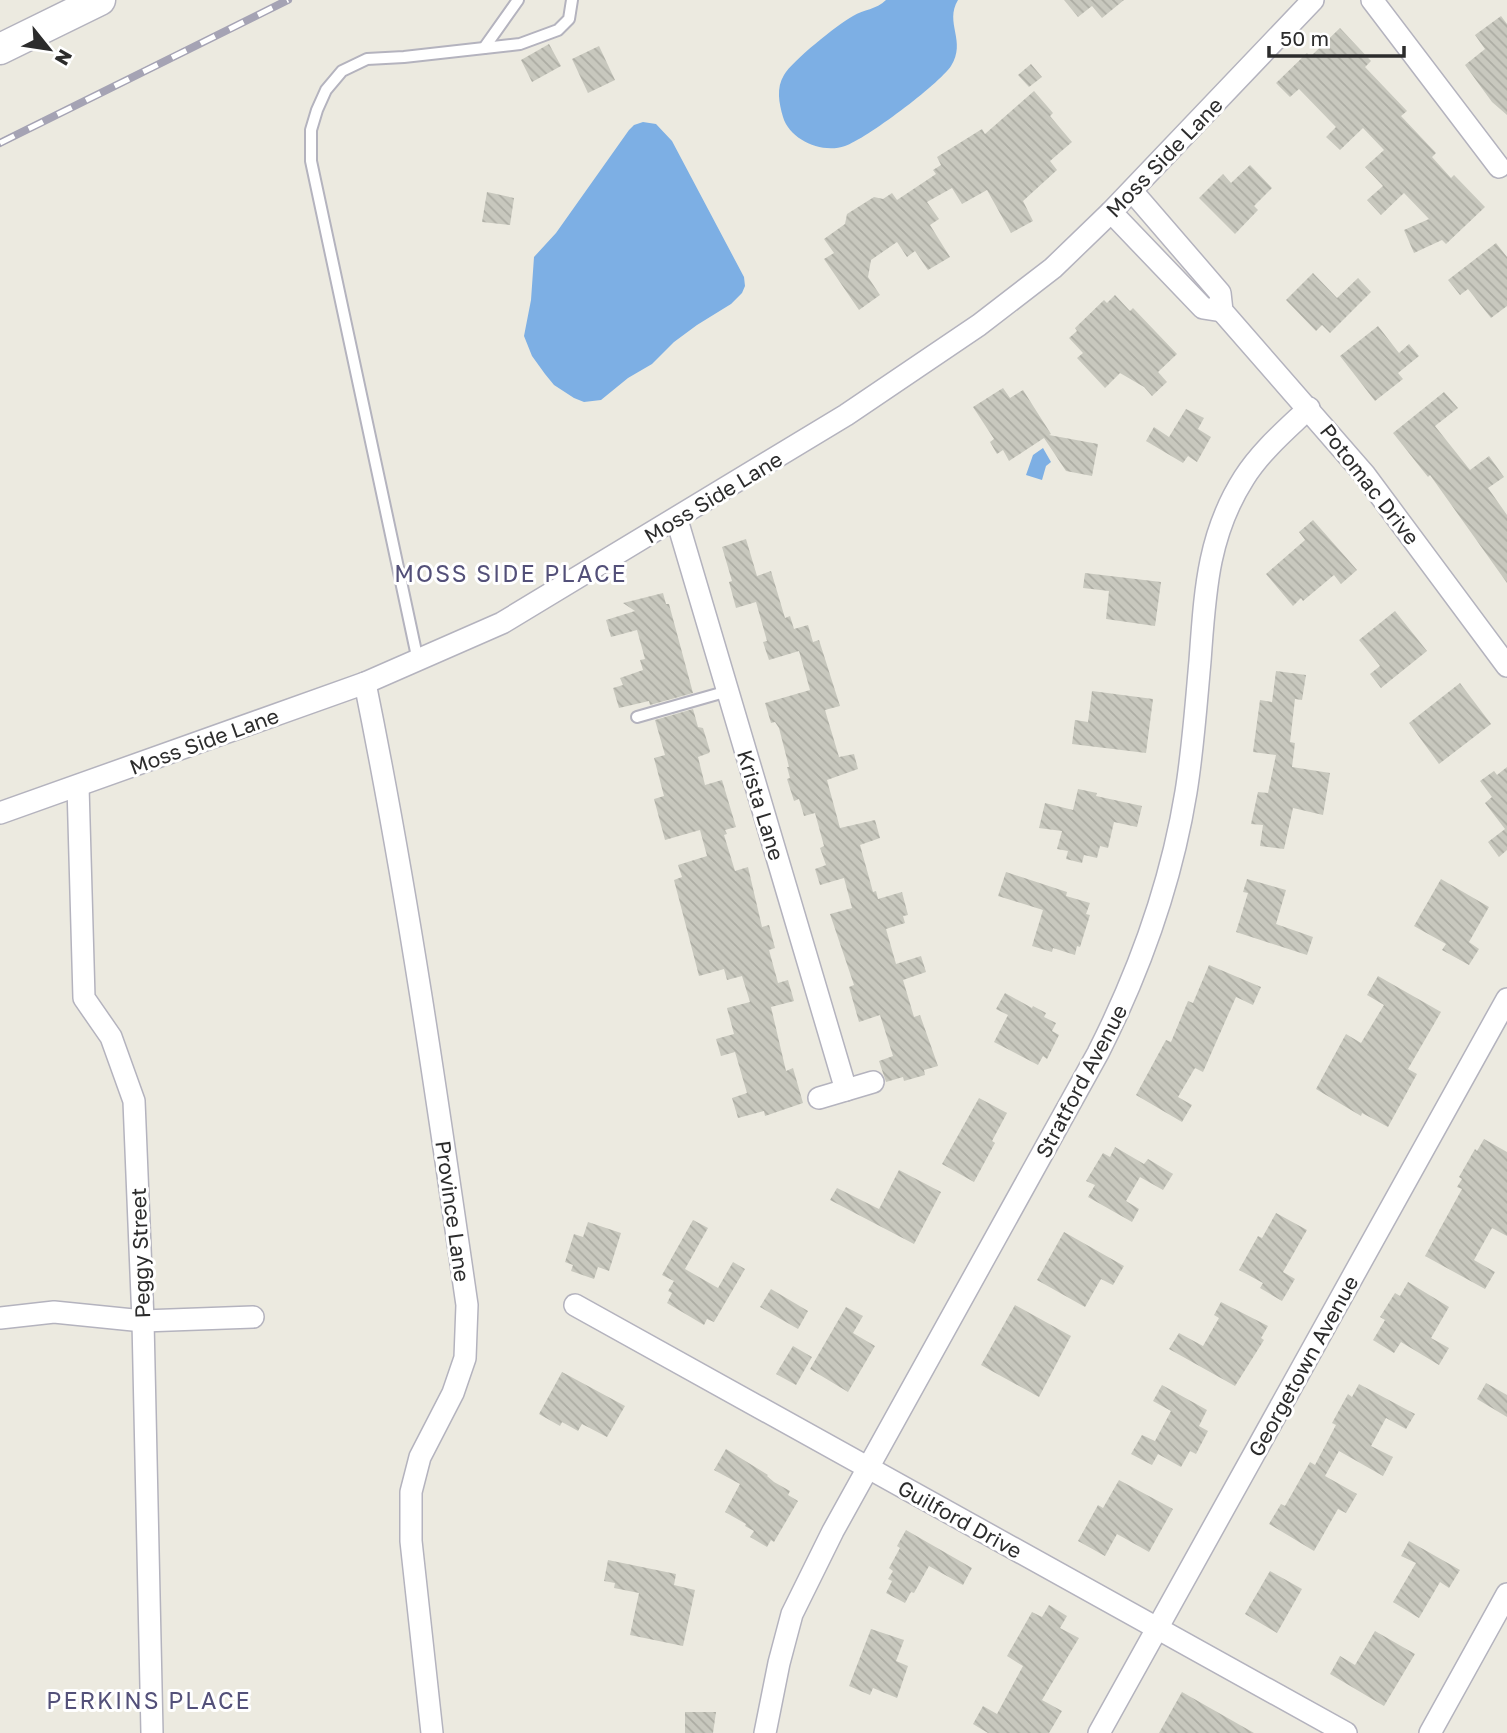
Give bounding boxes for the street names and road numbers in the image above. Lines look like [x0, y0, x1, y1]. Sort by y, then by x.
street label: Moss Side Lane [1100, 92, 1228, 222]
street label: Potomac Drive [1315, 418, 1425, 550]
street label: Moss Side Lane [639, 445, 787, 549]
street label: Moss Side Lane [126, 702, 282, 780]
street label: Krista Lane [732, 747, 790, 863]
street label: Stratford Avenue [1030, 1000, 1132, 1162]
street label: Province Lane [430, 1139, 476, 1283]
street label: Peggy Street [125, 1187, 155, 1319]
street label: Georgetown Avenue [1242, 1271, 1364, 1461]
street label: Guilford Drive [893, 1474, 1027, 1564]

